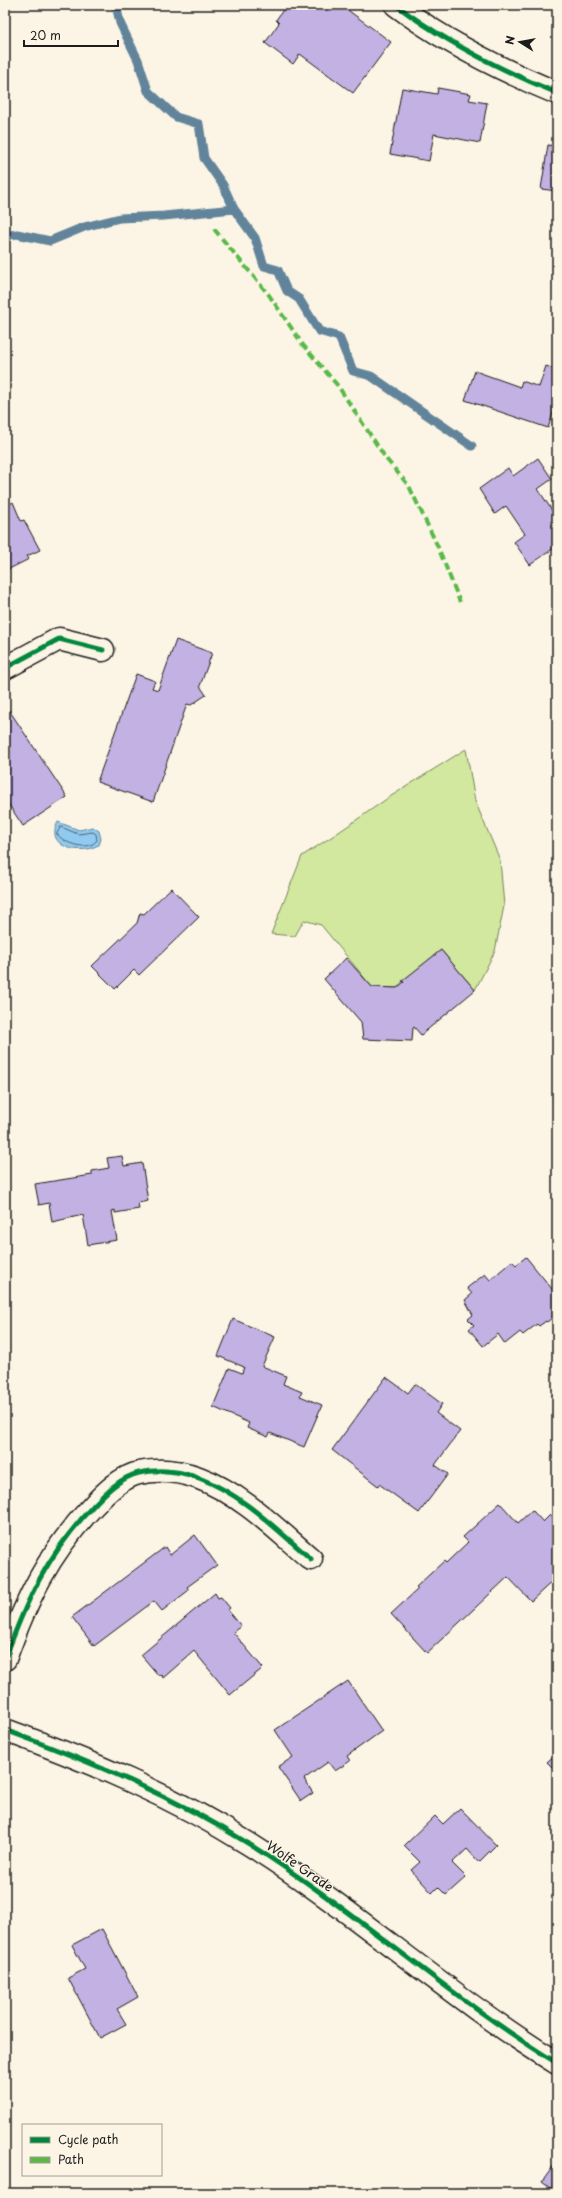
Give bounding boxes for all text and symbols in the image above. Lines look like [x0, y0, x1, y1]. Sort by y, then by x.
scale bar [24, 22, 118, 48]
north arrow [500, 22, 540, 62]
text: 20 m [30, 26, 61, 44]
text: N [501, 34, 519, 46]
street label: Wolfe Grade [263, 1835, 338, 1896]
legend [22, 2124, 162, 2176]
text: Cycle path [58, 2130, 119, 2148]
text: Path [58, 2150, 84, 2168]

